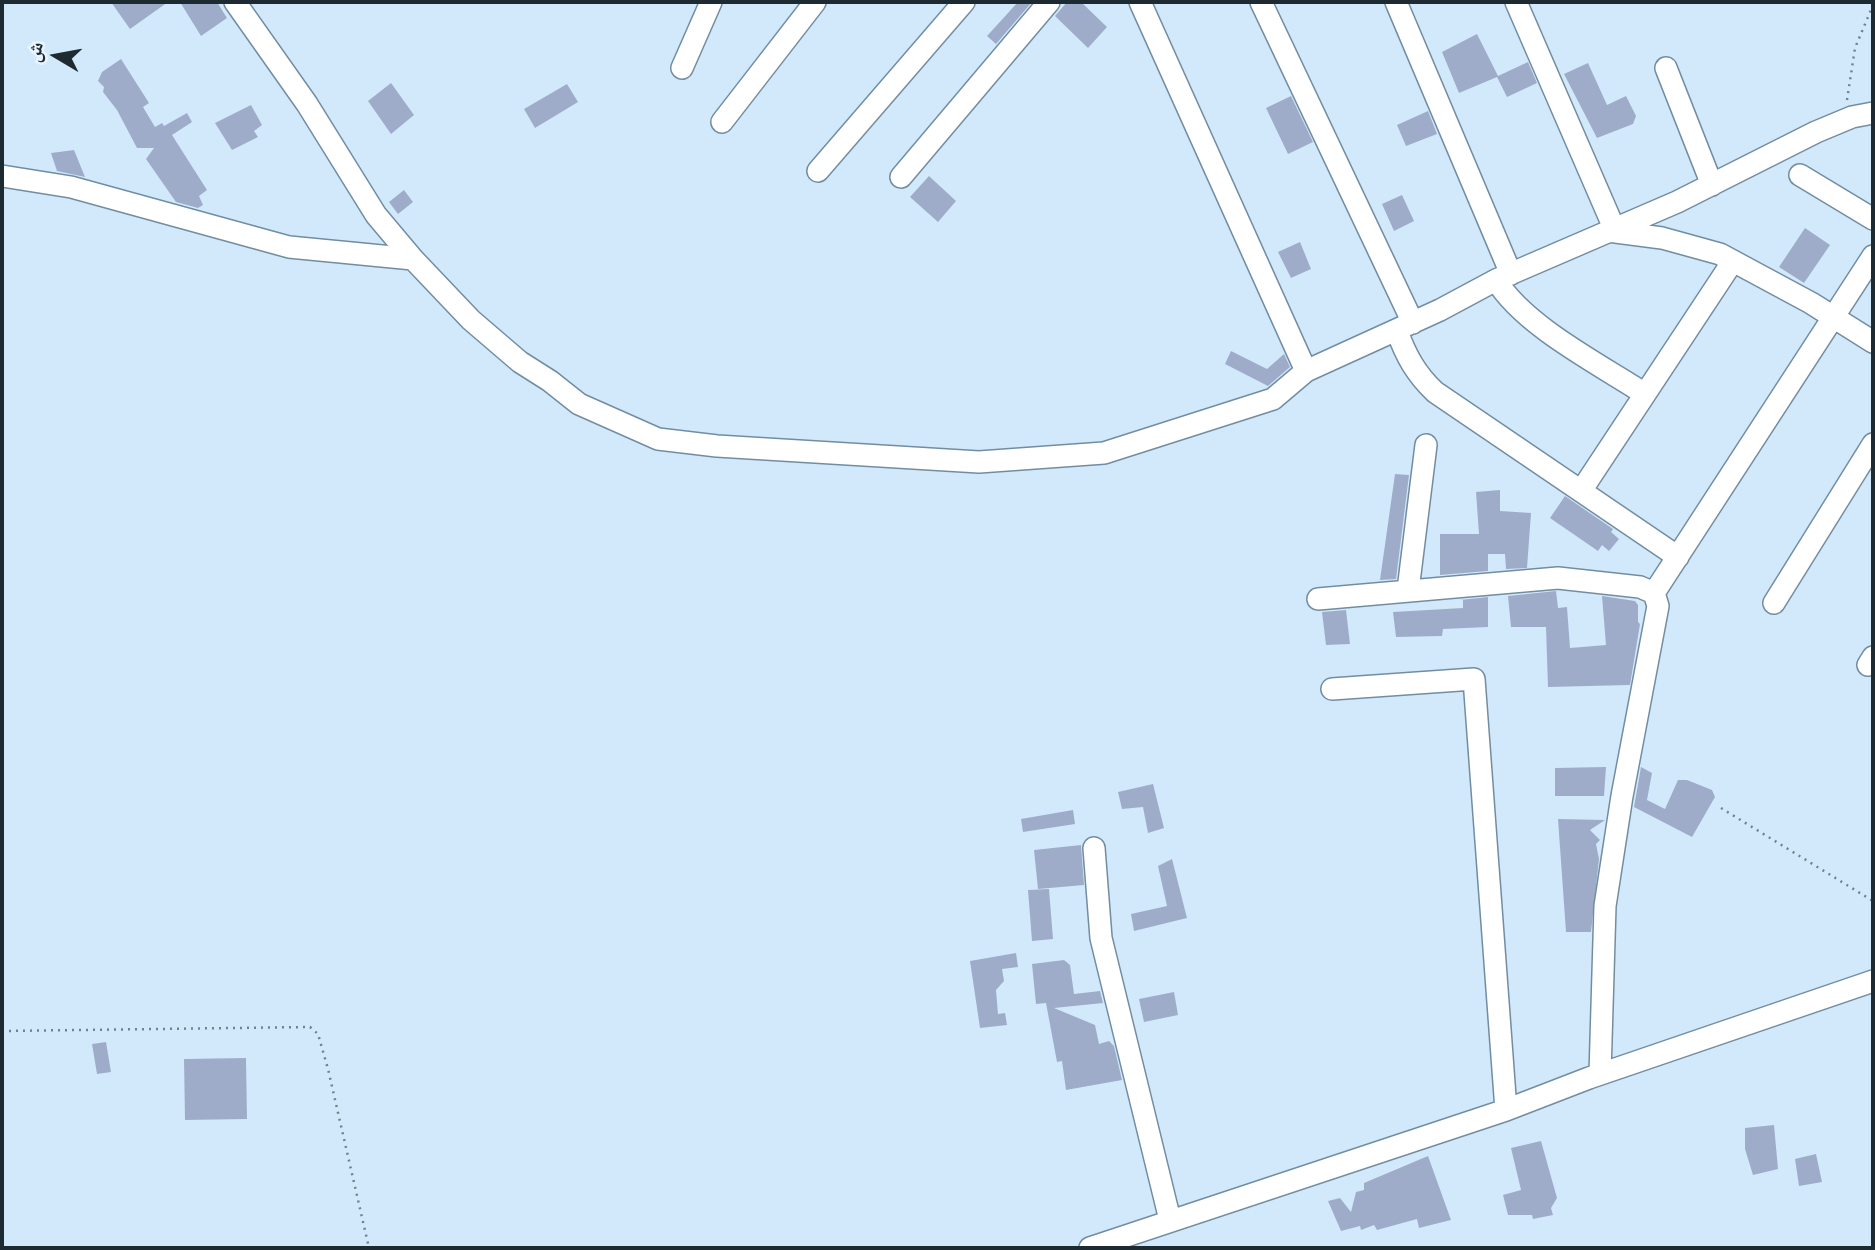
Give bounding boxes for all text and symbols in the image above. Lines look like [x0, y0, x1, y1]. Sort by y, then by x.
north arrow [21, 21, 91, 91]
text: ش [22, 40, 48, 64]

